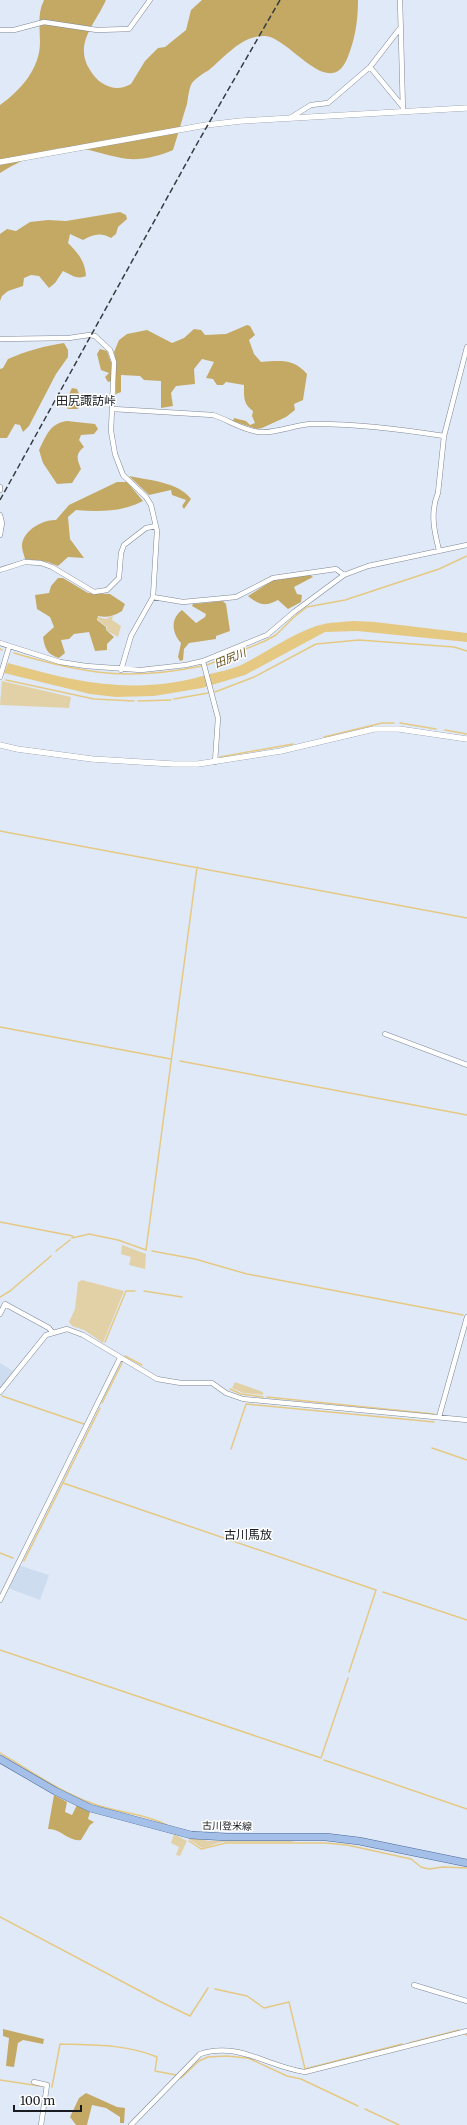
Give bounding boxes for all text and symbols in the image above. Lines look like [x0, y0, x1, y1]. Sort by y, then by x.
district label: 田尻諏訪峠 [56, 393, 116, 408]
water label: 田尻川 [212, 645, 249, 671]
district label: 古川馬放 [224, 1527, 272, 1542]
street label: 古川登米線 [202, 1819, 252, 1833]
scale bar [14, 2087, 81, 2113]
text: 100 m [20, 2093, 55, 2108]

